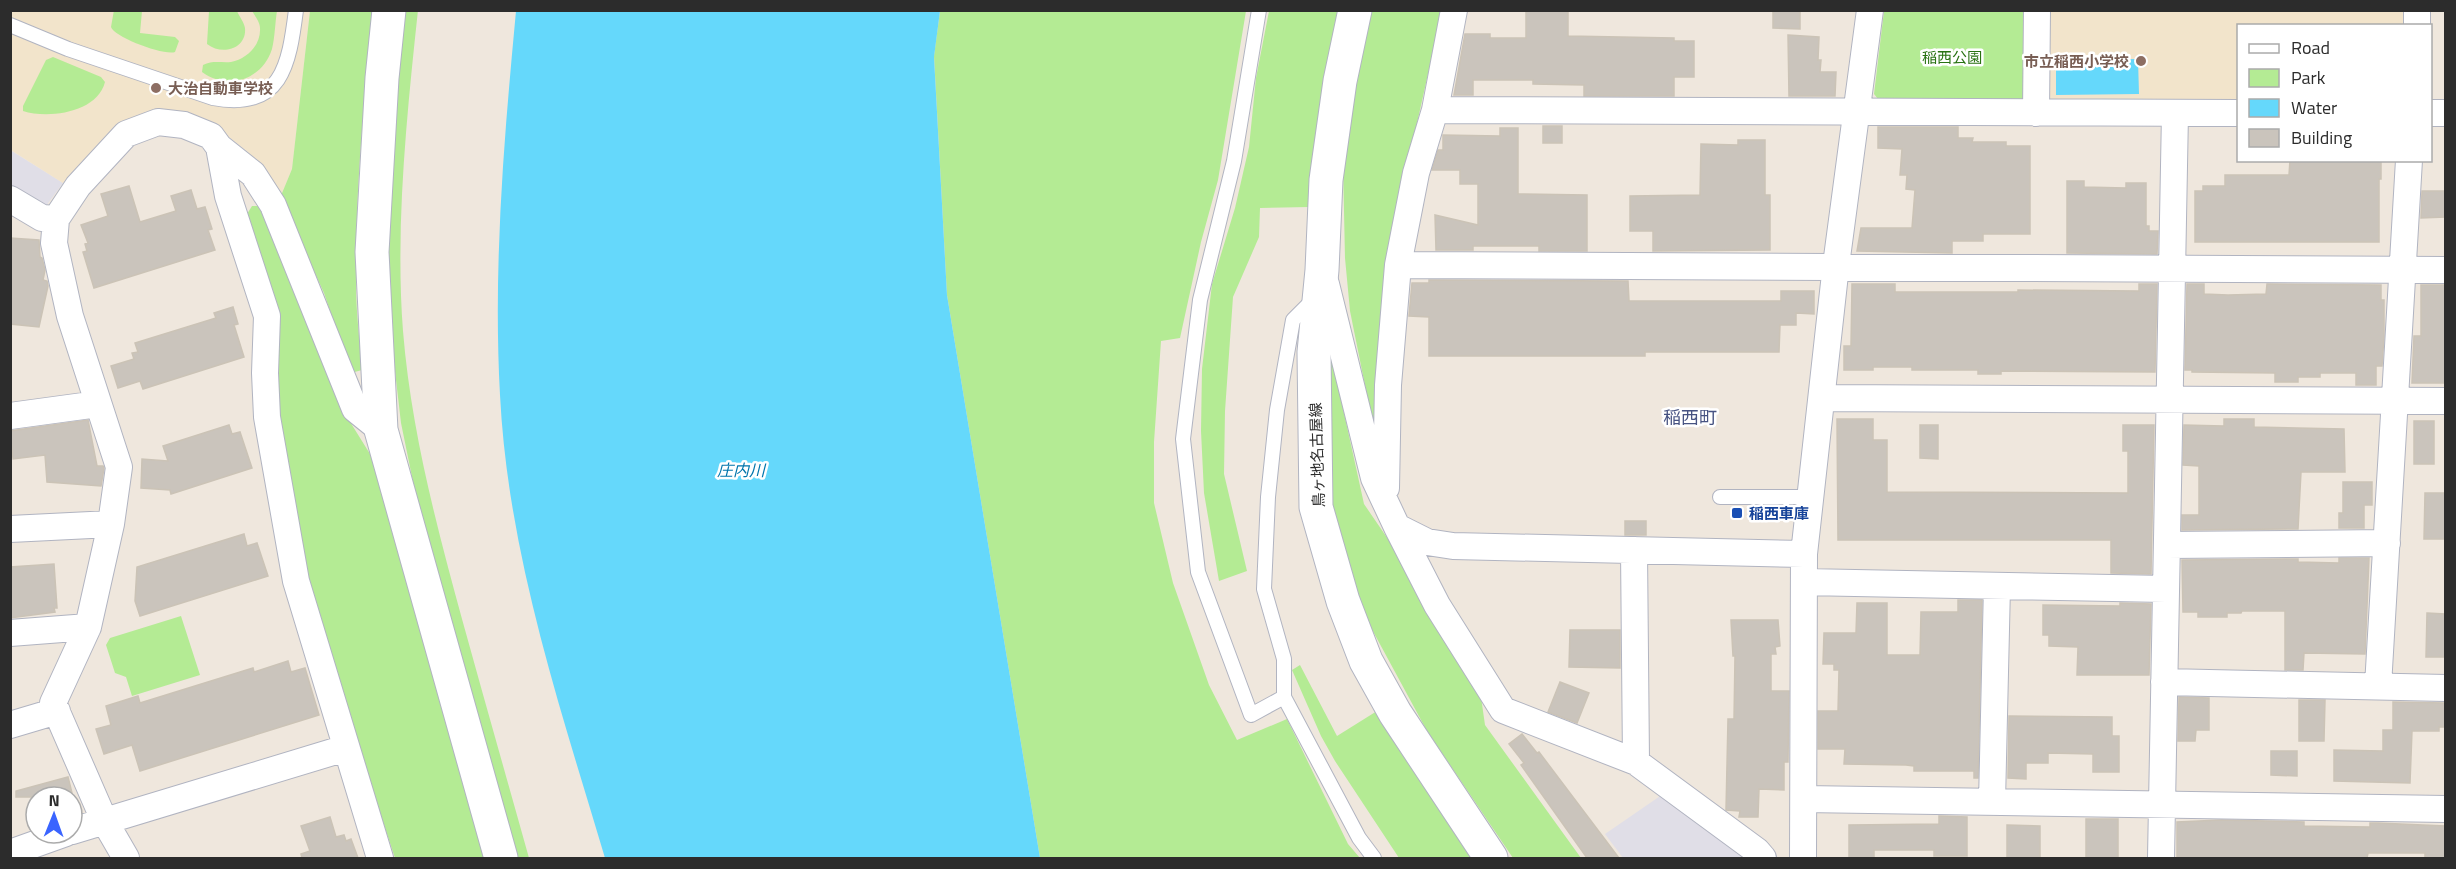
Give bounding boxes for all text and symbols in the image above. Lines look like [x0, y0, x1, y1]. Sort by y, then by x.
legend [2237, 24, 2432, 162]
text: Road [2291, 34, 2330, 61]
park label: 稲西公園 [1922, 46, 1982, 69]
place label: 市立稲西小学校 [2024, 50, 2129, 73]
marker: 市立稲西小学校 [2134, 54, 2148, 68]
text: Park [2291, 64, 2326, 91]
place label: 大治自動車学校 [168, 77, 273, 100]
marker: 大治自動車学校 [149, 81, 163, 95]
text: Water [2291, 94, 2337, 121]
text: Building [2291, 124, 2352, 151]
street label: 鳥ヶ地名古屋線 [1304, 402, 1330, 508]
district label: 稲西町 [1663, 404, 1717, 431]
water label: 庄内川 [717, 458, 767, 482]
place label: 稲西車庫 [1749, 502, 1809, 525]
marker: 稲西車庫 [1730, 506, 1744, 520]
north arrow [24, 785, 84, 845]
text: N [49, 788, 60, 812]

